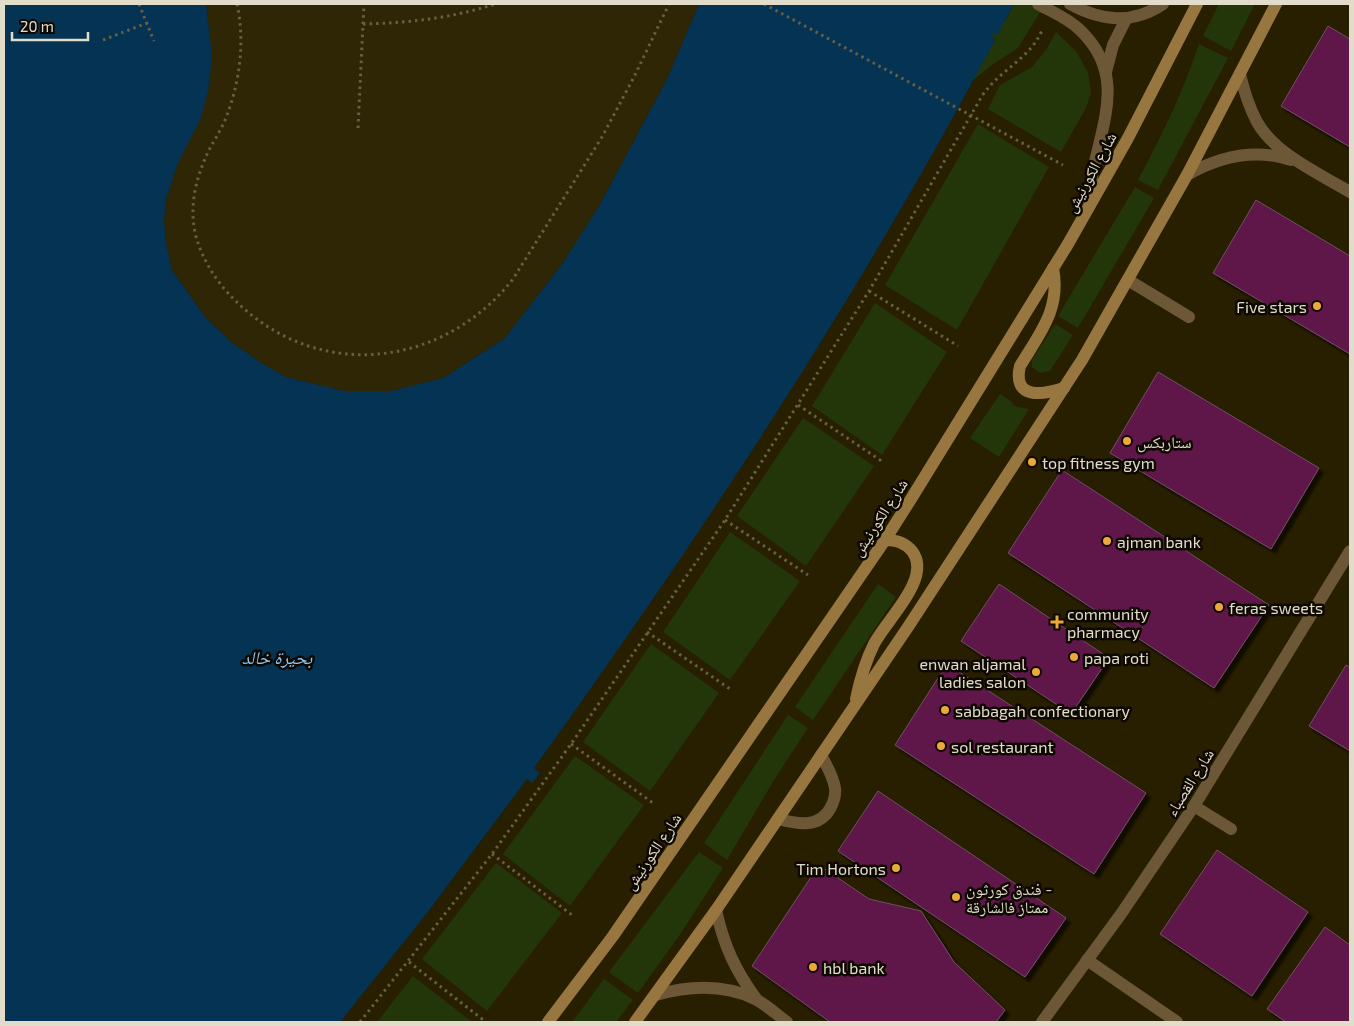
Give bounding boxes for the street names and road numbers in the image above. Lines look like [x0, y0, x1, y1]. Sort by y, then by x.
street label: شارع الكورنيش [1060, 129, 1122, 216]
street label: شارع الكورنيش [847, 475, 913, 560]
street label: شارع القصباء [1161, 745, 1219, 820]
street label: شارع الكورنيش [619, 809, 686, 894]

